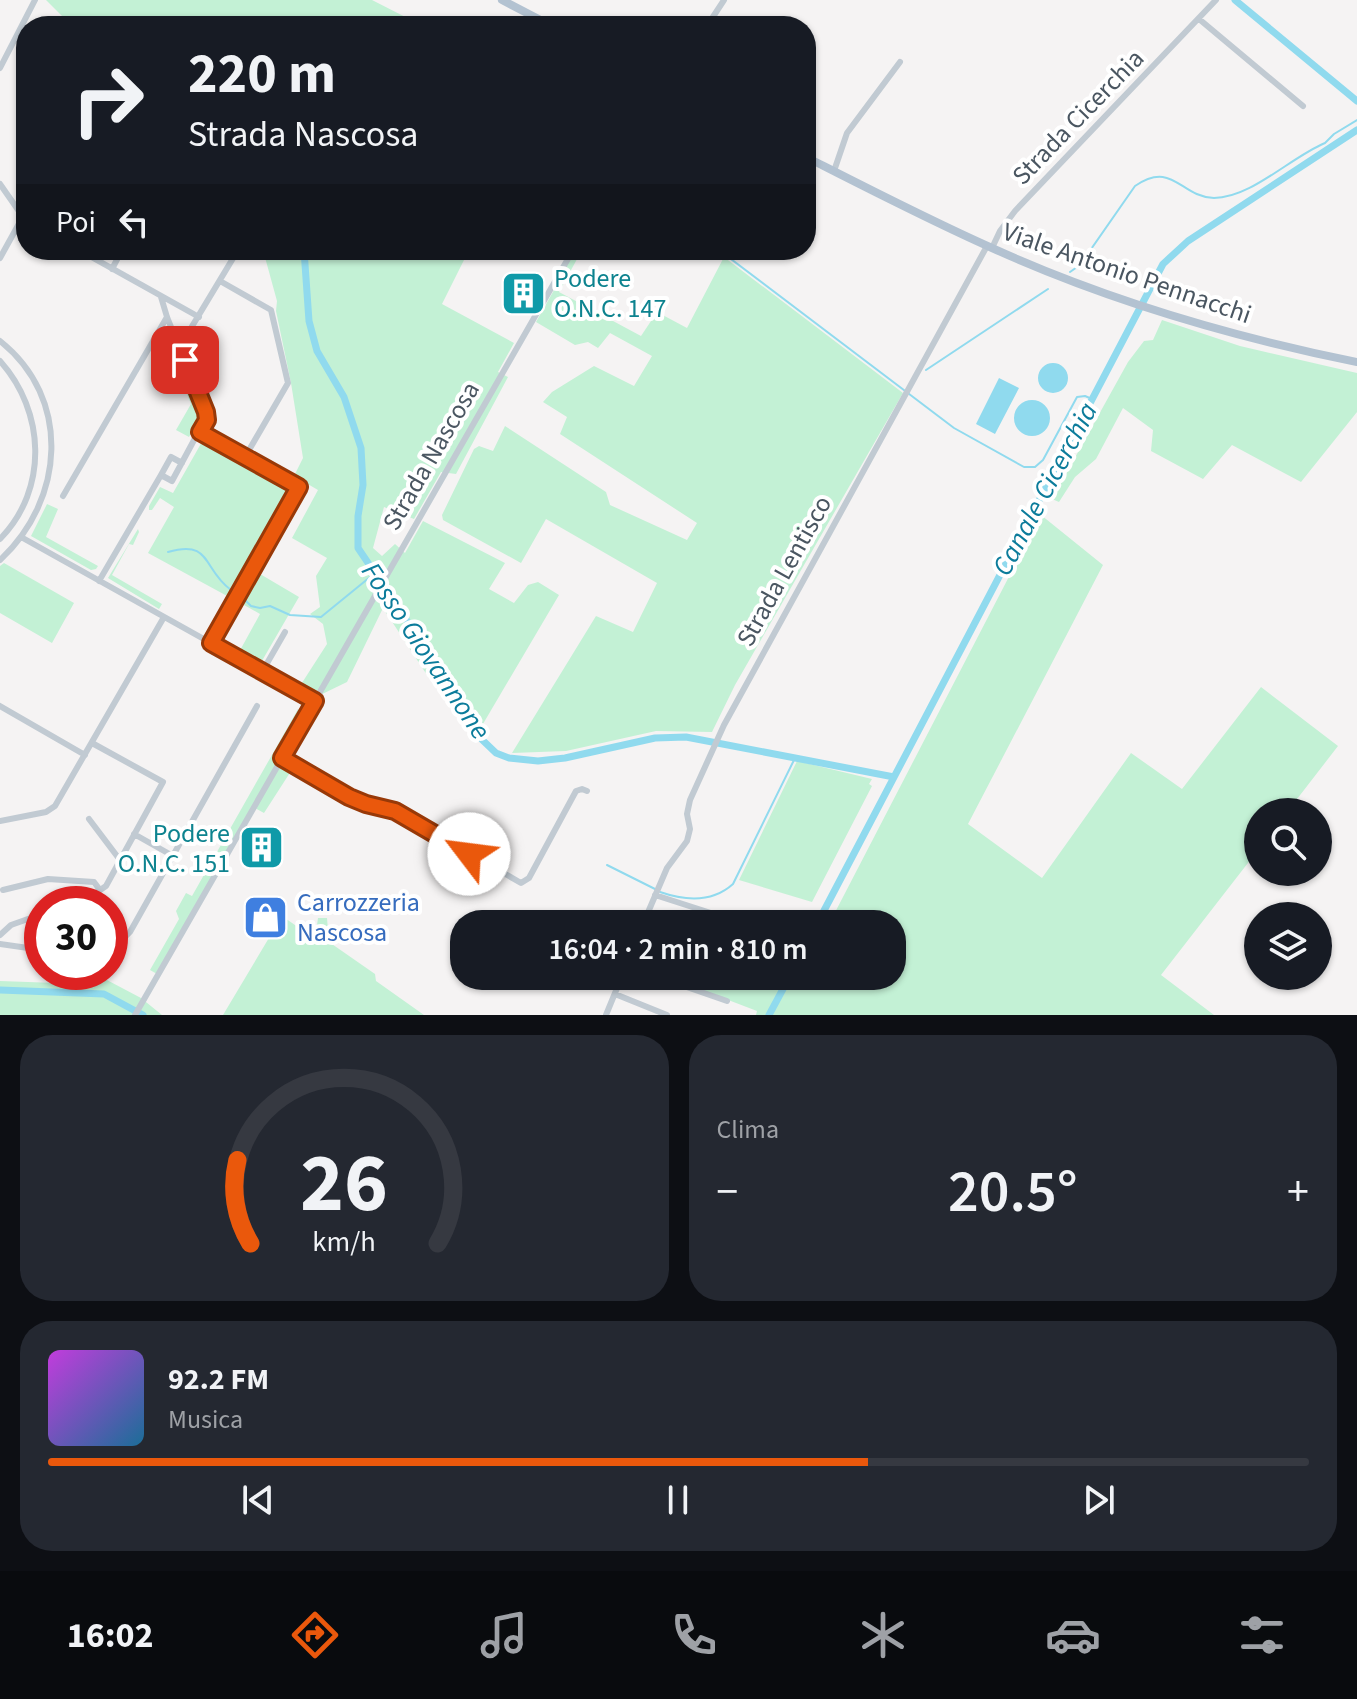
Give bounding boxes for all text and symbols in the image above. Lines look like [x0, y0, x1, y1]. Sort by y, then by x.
text: 220 m [188, 35, 336, 114]
street label: Strada Cicerchia [1004, 41, 1152, 193]
icon: right [56, 48, 160, 152]
text: Strada Nascosa [188, 109, 418, 160]
icon: left [112, 200, 156, 244]
text: Poi [56, 201, 96, 244]
street label: Viale Antonio Pennacchi [998, 213, 1256, 333]
place label: Podere O.N.C. 147 [554, 260, 666, 327]
building icon: Podere O.N.C. 147 [499, 269, 547, 317]
pin [151, 326, 219, 394]
icon: arrive [163, 338, 207, 382]
street label: Strada Nascosa [373, 375, 489, 537]
water label: Canale Cicerchia [982, 395, 1108, 583]
street label: Strada Lentisco [727, 489, 841, 653]
water label: Fosso Giovannone [352, 554, 500, 748]
map controls [1244, 798, 1332, 990]
button: search [1244, 798, 1332, 886]
position arrow [427, 812, 511, 896]
place label: Podere O.N.C. 151 [118, 815, 230, 882]
building icon: Podere O.N.C. 151 [237, 824, 285, 872]
place label: Carrozzeria Nascosa [297, 884, 420, 951]
speed limit sign: 30 [24, 886, 128, 990]
shop icon: Carrozzeria Nascosa [242, 893, 290, 941]
button: layers [1244, 902, 1332, 990]
text: 16:04 · 2 min · 810 m [548, 928, 808, 971]
text: Clima [717, 1111, 779, 1148]
text: 26 [300, 1125, 388, 1243]
text: 20.5° [948, 1150, 1078, 1235]
text: − [717, 1161, 738, 1224]
text: + [1287, 1161, 1309, 1224]
text: km/h [313, 1222, 376, 1262]
text: 92.2 FM [168, 1358, 269, 1401]
text: Musica [168, 1401, 243, 1438]
icon: previous [236, 1478, 280, 1522]
icon: pause [656, 1478, 700, 1522]
icon: next [1077, 1478, 1121, 1522]
icon: directions [287, 1607, 343, 1663]
icon: music [476, 1607, 532, 1663]
icon: phone [666, 1607, 722, 1663]
icon: climate [855, 1607, 911, 1663]
icon: car [1045, 1607, 1101, 1663]
icon: filters [1234, 1607, 1290, 1663]
text: 16:02 [67, 1610, 154, 1661]

